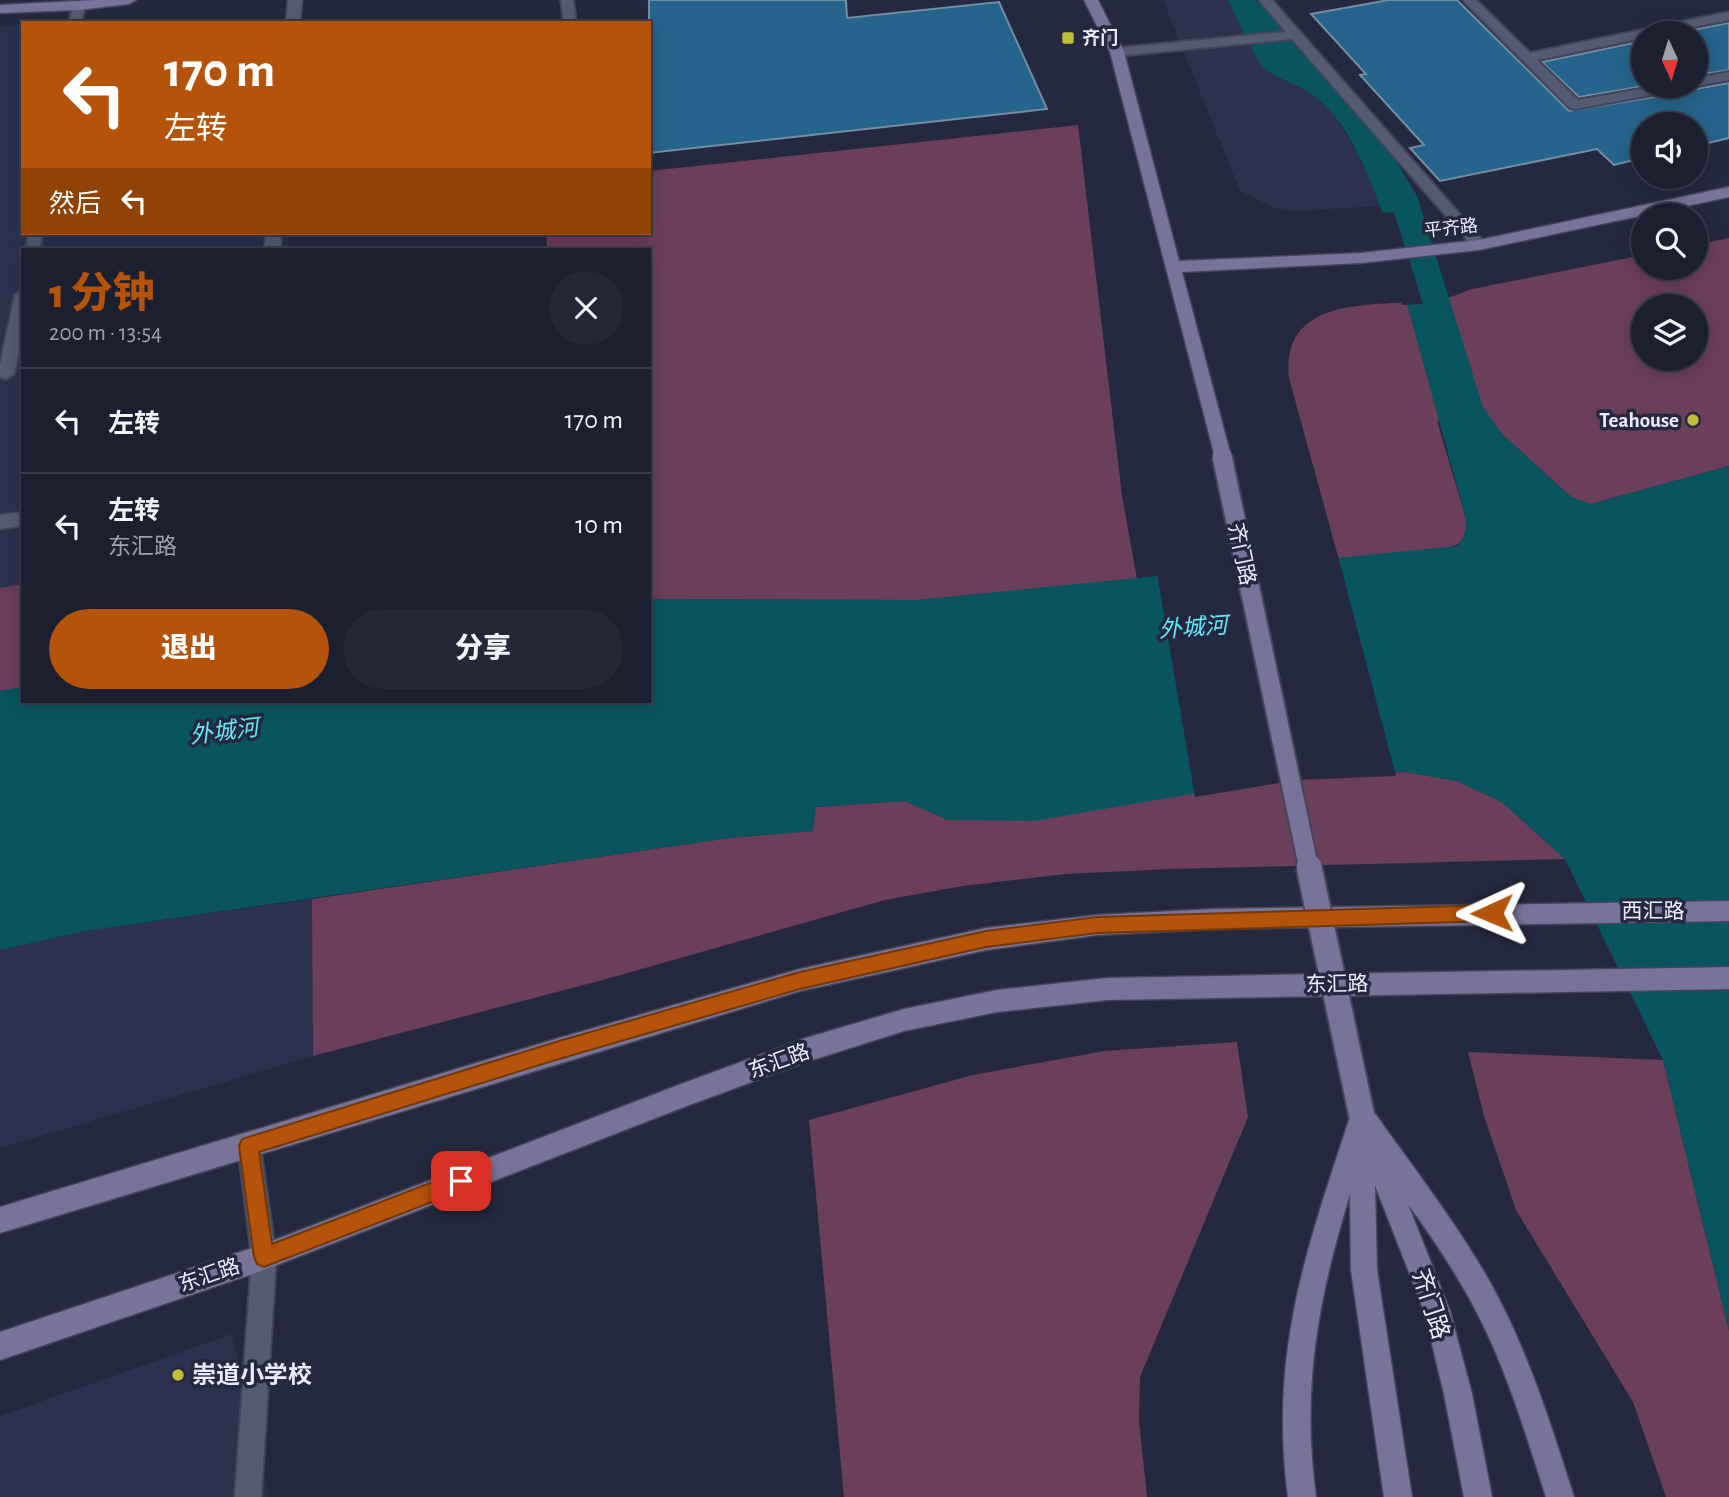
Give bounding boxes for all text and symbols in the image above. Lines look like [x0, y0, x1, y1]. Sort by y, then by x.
north arrow [1631, 21, 1708, 98]
map controls [1631, 21, 1708, 371]
place label: 齐门 [1082, 28, 1118, 48]
marker: 齐门 [1060, 30, 1076, 46]
text: 170 m [164, 47, 275, 96]
icon: left [49, 49, 140, 140]
button: sound [1631, 112, 1708, 189]
text: 左转 [164, 113, 228, 145]
icon: left [115, 182, 153, 220]
text: 然后 [49, 191, 101, 217]
button: search [1631, 203, 1708, 280]
street label: 平齐路 [1423, 215, 1479, 241]
button: close [549, 271, 623, 345]
text: 1 分钟 [49, 273, 155, 315]
button: layers [1631, 294, 1708, 371]
text: 200 m · 13:54 [49, 322, 162, 345]
icon: left [49, 402, 87, 440]
text: 170 m [564, 407, 623, 433]
place label: Teahouse [1599, 410, 1679, 431]
text: 左转 [108, 411, 160, 437]
marker: Teahouse [1685, 412, 1701, 428]
text: 左转 [108, 498, 160, 524]
icon: left [49, 507, 87, 545]
text: 10 m [575, 512, 623, 538]
street label: 齐门路 [1225, 521, 1259, 587]
text: 东汇路 [108, 536, 177, 559]
button: 退出 [49, 609, 329, 689]
button: 分享 [343, 609, 623, 689]
water label: 外城河 [1158, 612, 1232, 642]
water label: 外城河 [188, 714, 264, 748]
position arrow [1455, 876, 1529, 950]
street label: 西汇路 [1622, 900, 1685, 922]
street label: 东汇路 [1305, 972, 1369, 996]
street label: 东汇路 [746, 1040, 812, 1082]
pin [431, 1151, 491, 1211]
icon: arrive [442, 1162, 480, 1200]
street label: 东汇路 [176, 1254, 242, 1296]
street label: 齐门路 [1408, 1266, 1454, 1342]
place label: 崇道小学校 [192, 1362, 312, 1388]
marker: 崇道小学校 [170, 1367, 186, 1383]

